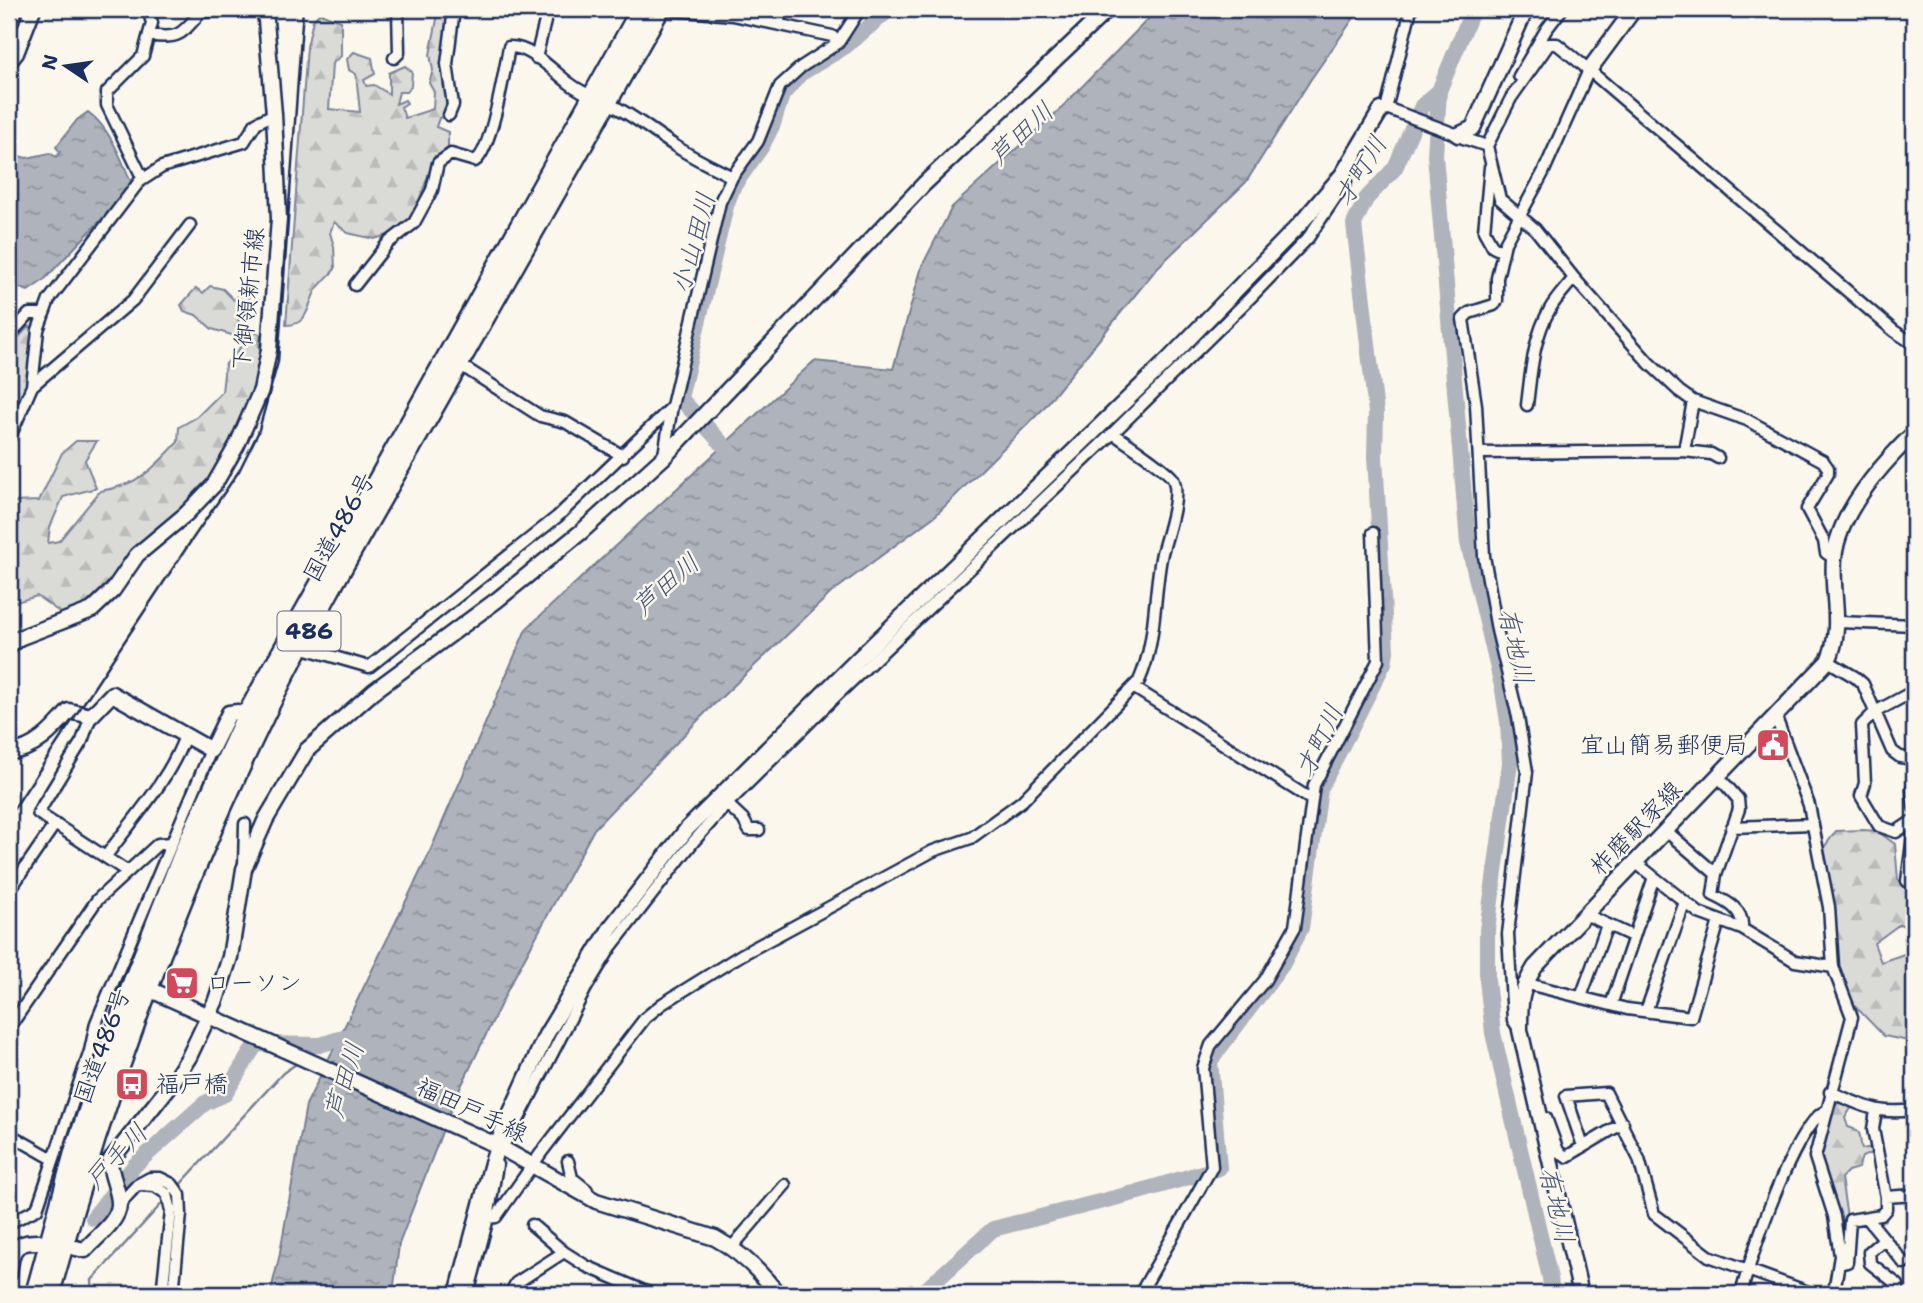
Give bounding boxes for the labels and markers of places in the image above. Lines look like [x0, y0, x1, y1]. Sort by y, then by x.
public building icon: 宜山簡易郵便局 [1754, 726, 1792, 764]
place label: 宜山簡易郵便局 [1580, 729, 1748, 761]
supermarket icon: ローソン [163, 964, 201, 1002]
place label: ローソン [206, 967, 302, 999]
bus stop icon: 福戸橋 [113, 1065, 151, 1103]
place label: 福戸橋 [156, 1068, 228, 1100]

